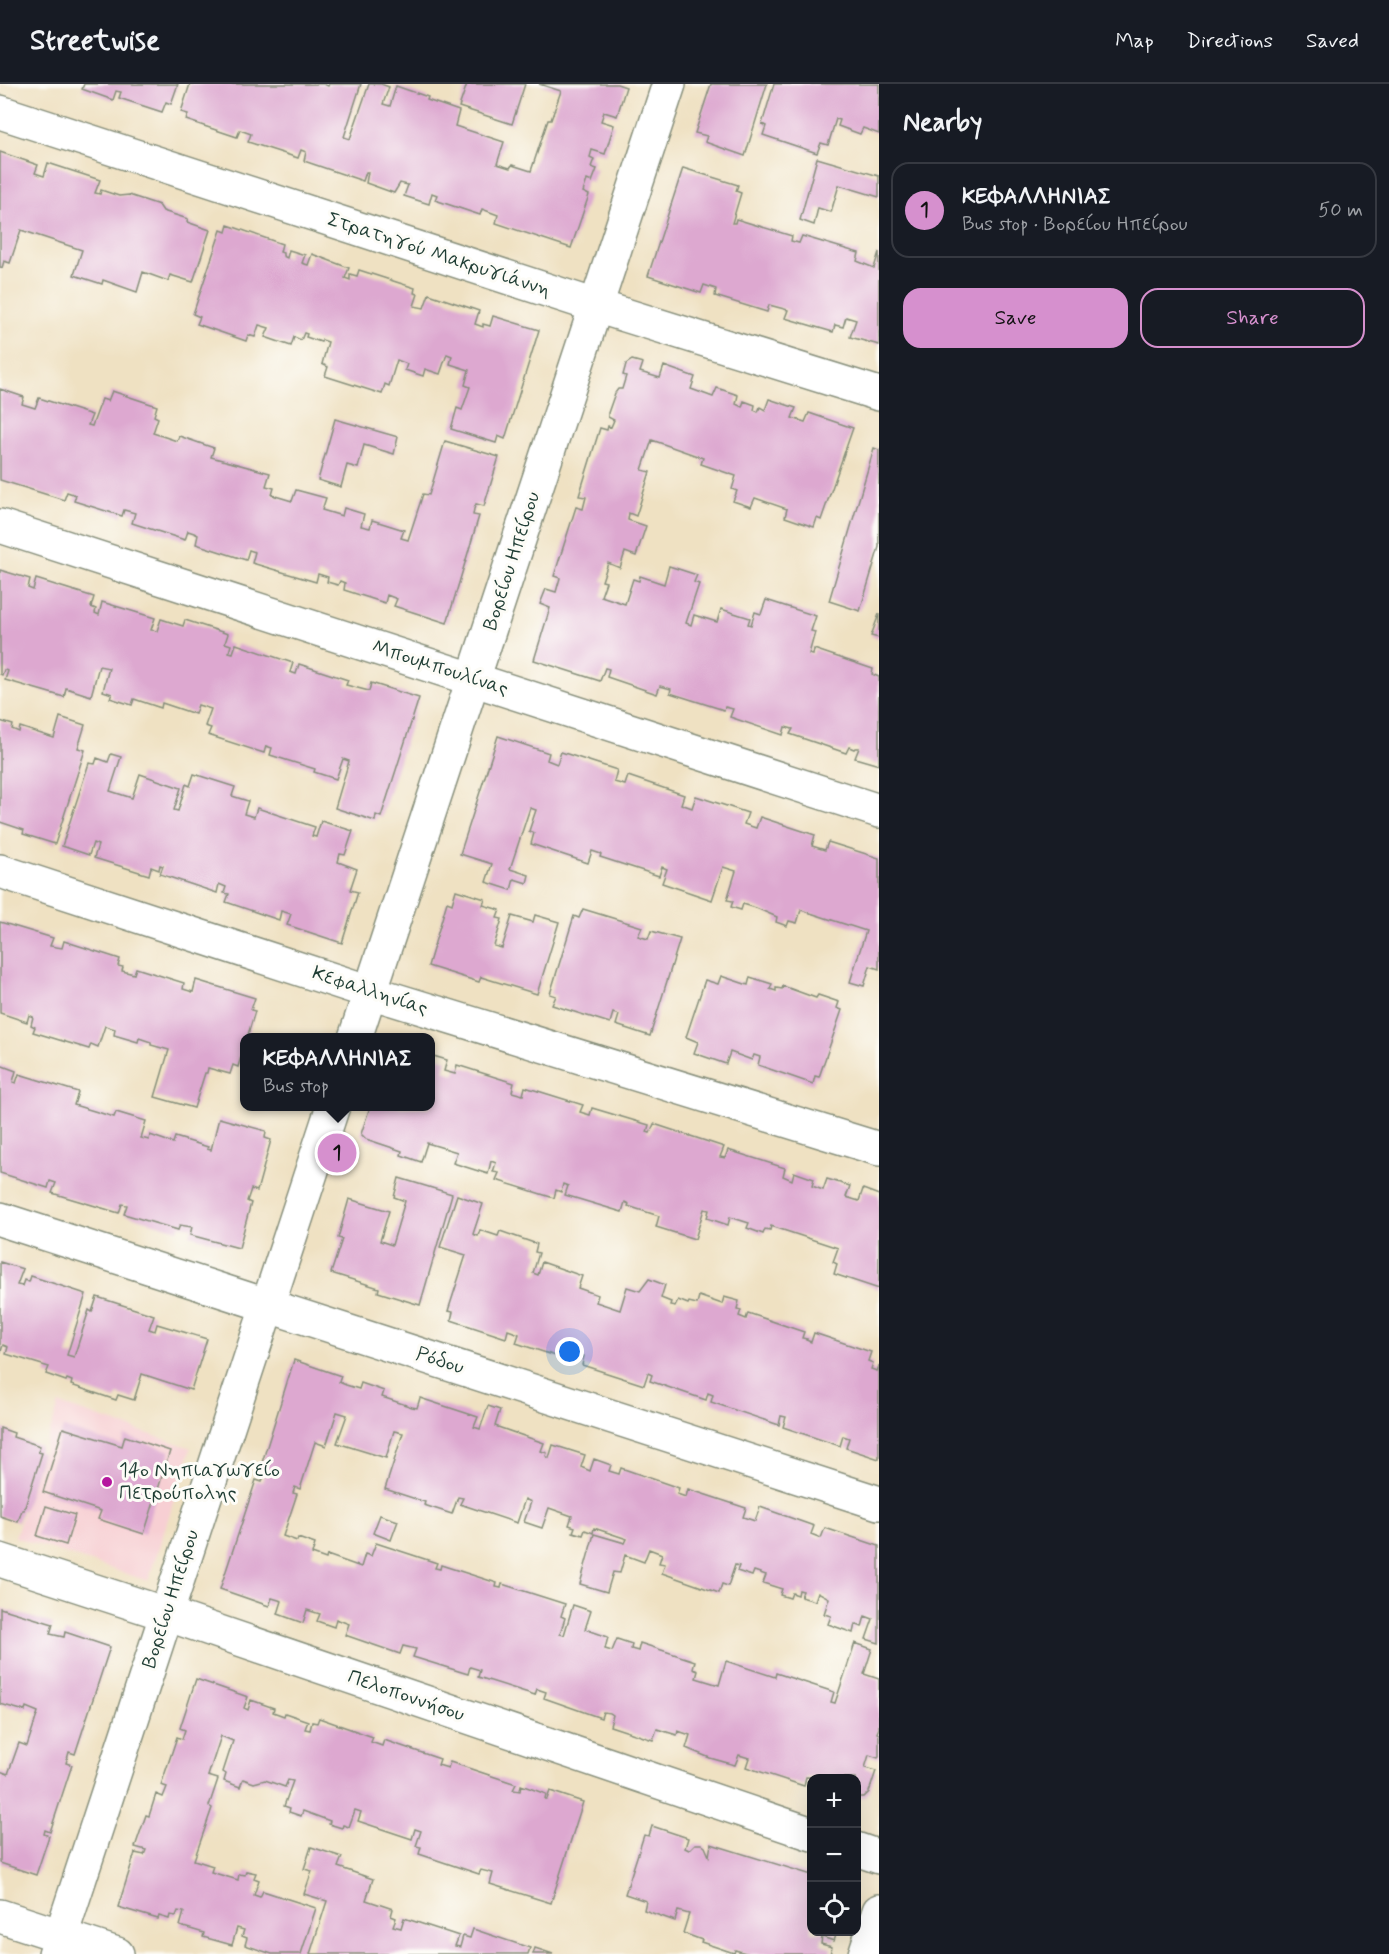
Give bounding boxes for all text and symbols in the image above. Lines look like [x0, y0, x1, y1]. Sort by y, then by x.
text: Streetwise [30, 23, 160, 60]
text: Map [1115, 27, 1154, 55]
text: Directions [1187, 27, 1273, 55]
text: Saved [1306, 27, 1359, 55]
text: Nearby [903, 106, 982, 140]
text: ΚΕΦΑΛΛΗΝΙΑΣ [962, 183, 1111, 211]
text: 1 [920, 197, 929, 224]
text: 50 m [1318, 197, 1363, 224]
street label: Στρατηγού Μακρυγιάννη [324, 206, 554, 304]
text: Bus stop · Βορείου Ηπείρου [962, 211, 1188, 238]
button: Save [903, 288, 1128, 348]
button: Share [1140, 288, 1365, 348]
street label: Βορείου Ηπείρου [477, 488, 547, 634]
street label: Μπουμπουλίνας [368, 633, 512, 703]
street label: Κεφαλληνίας [309, 960, 431, 1022]
popup [240, 1033, 435, 1111]
text: ΚΕΦΑΛΛΗΝΙΑΣ [263, 1045, 412, 1073]
text: Bus stop [263, 1073, 329, 1100]
pin: 1 [318, 1130, 356, 1176]
your location [555, 1337, 584, 1366]
street label: Ρόδου [412, 1341, 468, 1381]
place label: 14ο Νηπιαγωγείο Πετρούπολης [119, 1457, 280, 1507]
marker: 14ο Νηπιαγωγείο Πετρούπολης [100, 1475, 114, 1489]
street label: Βορείου Ηπείρου [136, 1526, 206, 1672]
street label: Πελοποννήσου [344, 1663, 468, 1729]
map controls [807, 1774, 861, 1936]
button: + [807, 1774, 861, 1828]
button: − [807, 1828, 861, 1882]
button: locate [807, 1882, 861, 1936]

